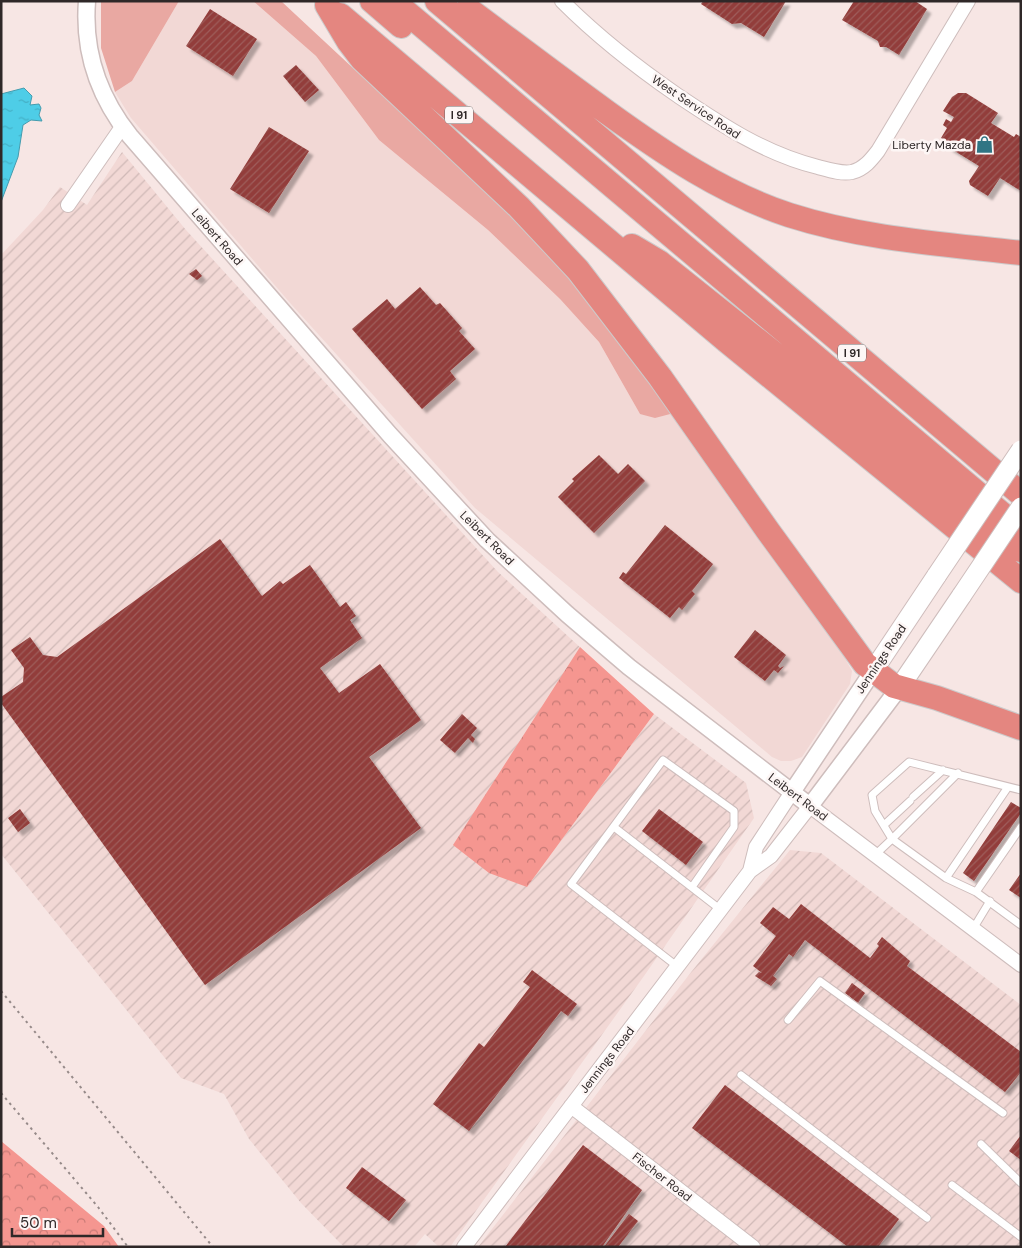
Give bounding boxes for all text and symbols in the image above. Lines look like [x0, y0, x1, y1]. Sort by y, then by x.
street label: West Service Road [649, 71, 743, 143]
road number: I 91 [445, 106, 473, 124]
shop icon: Liberty Mazda [975, 135, 995, 155]
place label: Liberty Mazda [892, 137, 971, 153]
street label: Leibert Road [188, 205, 246, 269]
road number: I 91 [838, 344, 866, 362]
street label: Leibert Road [456, 507, 518, 569]
street label: Jennings Road [852, 621, 910, 697]
street label: Leibert Road [765, 769, 831, 825]
street label: Jennings Road [576, 1023, 638, 1097]
street label: Fischer Road [629, 1149, 695, 1205]
scale bar [12, 1206, 104, 1238]
text: 50 m [20, 1213, 57, 1233]

